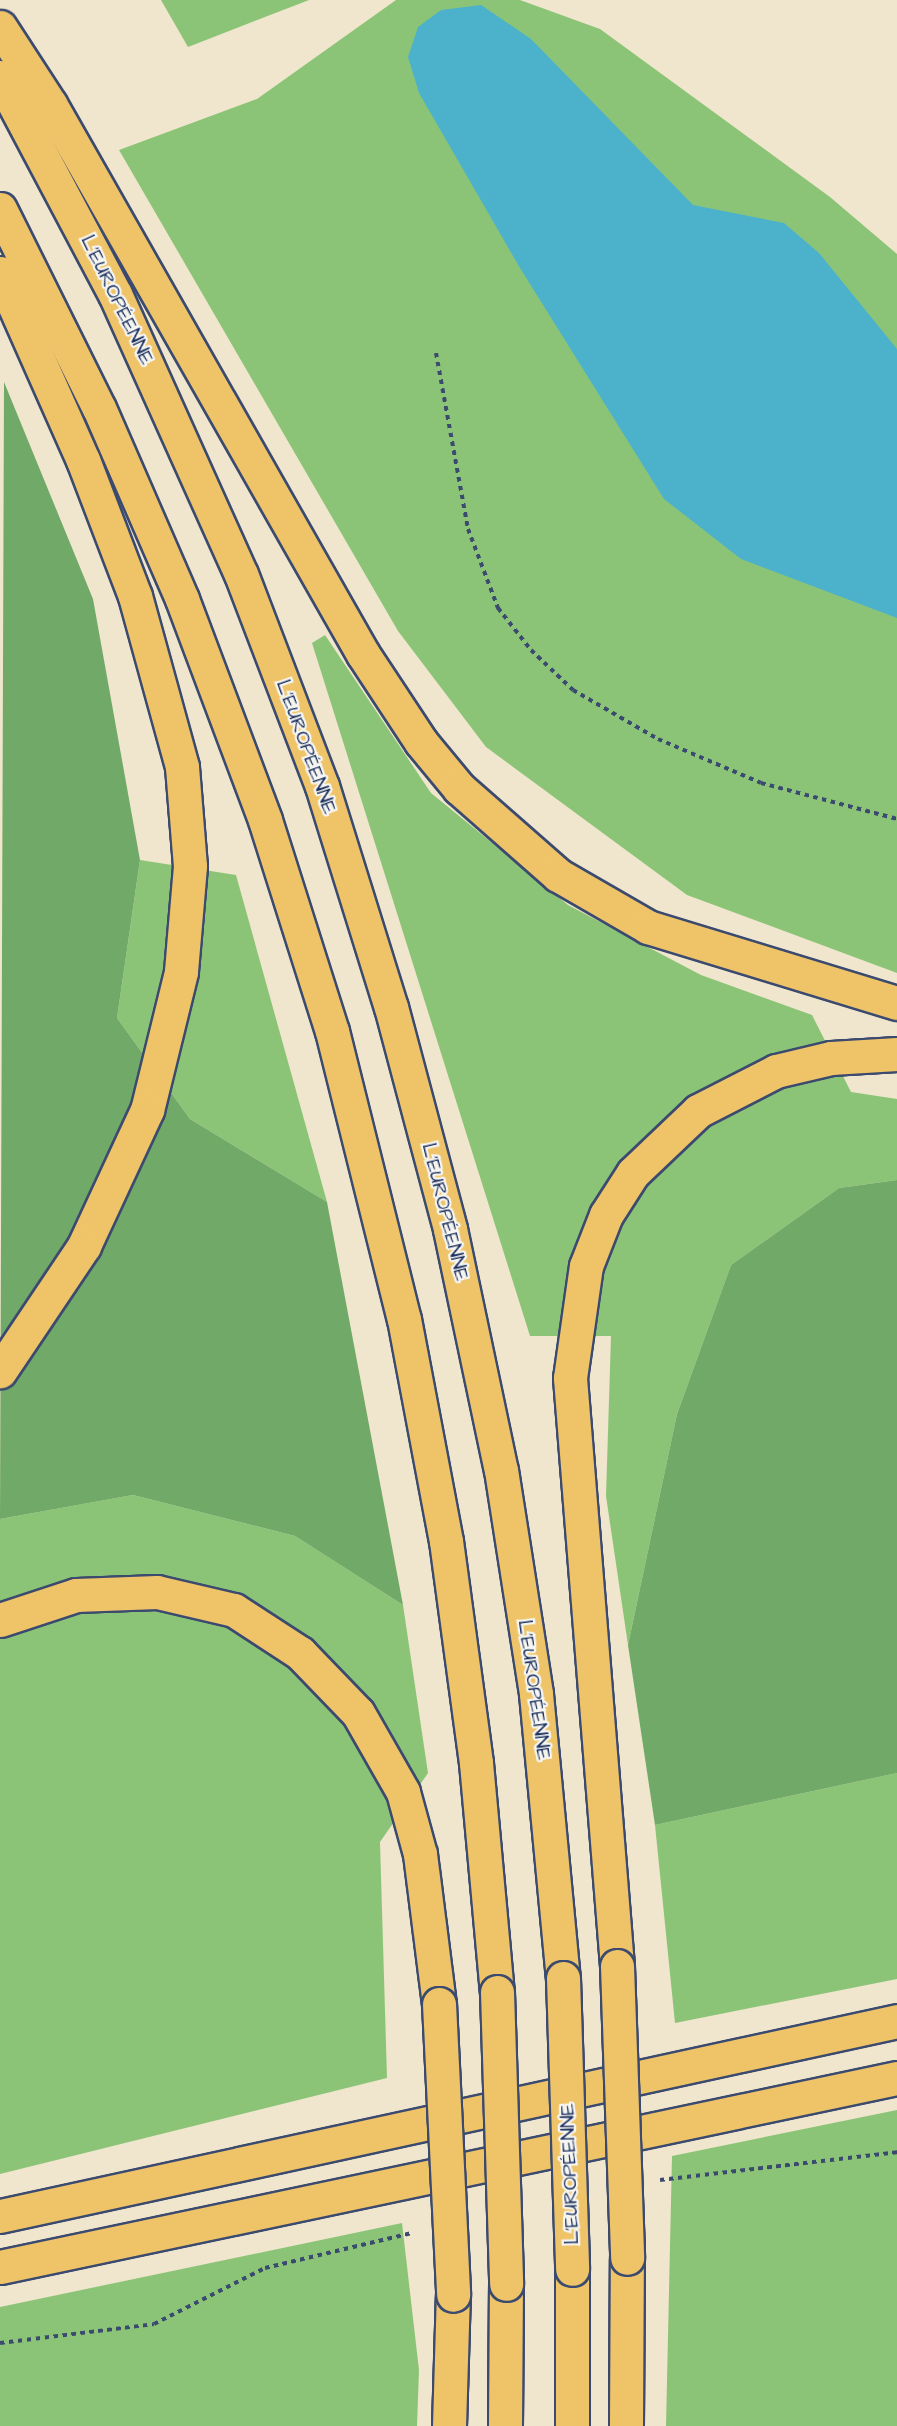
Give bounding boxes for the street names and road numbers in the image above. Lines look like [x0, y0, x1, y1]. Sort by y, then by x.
street label: L'EUROPÉENNE [75, 231, 159, 369]
street label: L'EUROPÉENNE [271, 677, 341, 817]
street label: L'EUROPÉENNE [416, 1141, 474, 1283]
street label: L'EUROPÉENNE [512, 1618, 556, 1762]
street label: L'EUROPÉENNE [556, 2103, 584, 2245]

